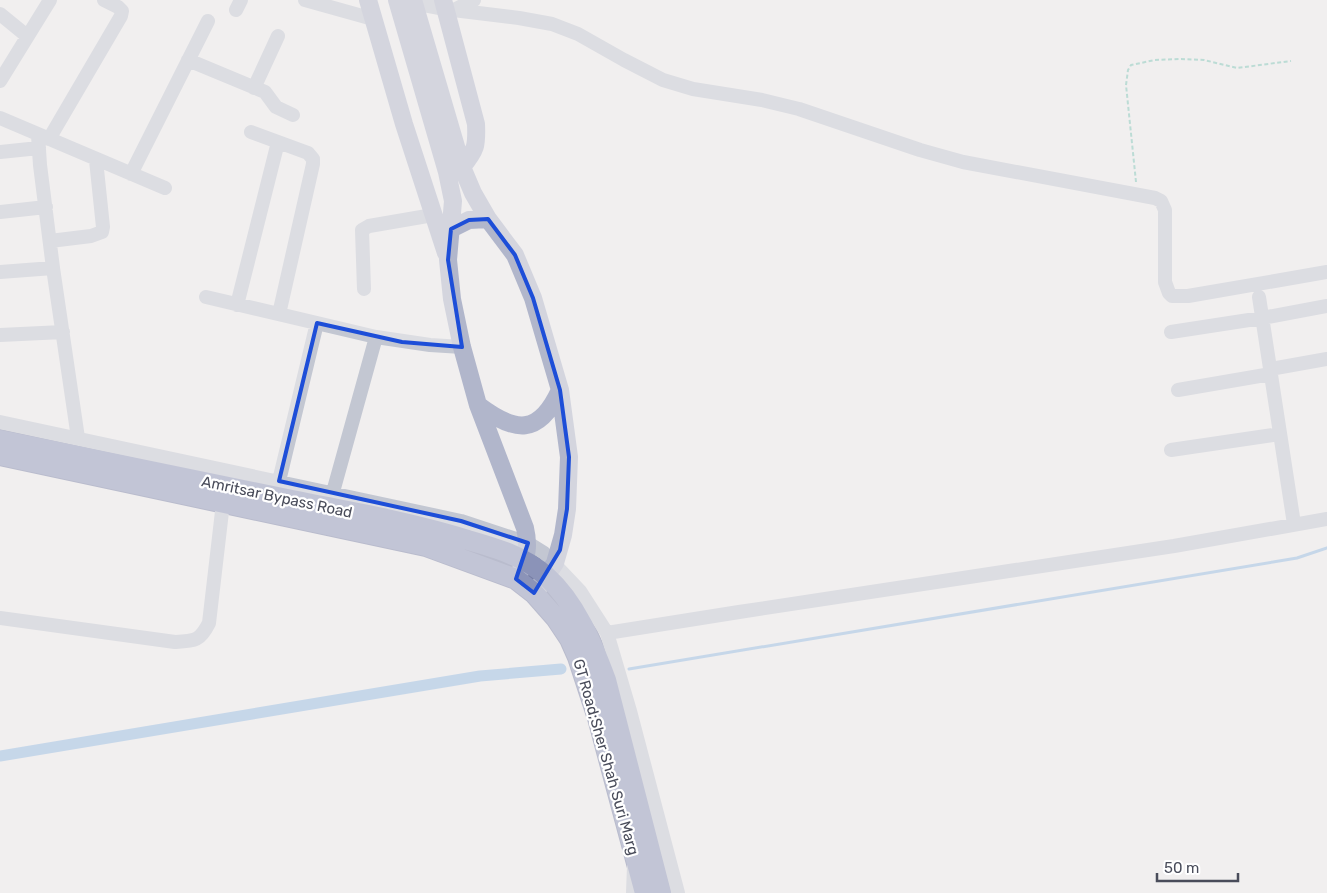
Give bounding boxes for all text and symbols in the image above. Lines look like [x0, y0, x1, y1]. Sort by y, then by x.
street label: Amritsar Bypass Road [200, 472, 354, 522]
street label: GT Road;Sher Shah Suri Marg [569, 657, 643, 857]
scale bar [1157, 850, 1238, 882]
text: 50 m [1164, 859, 1199, 877]

